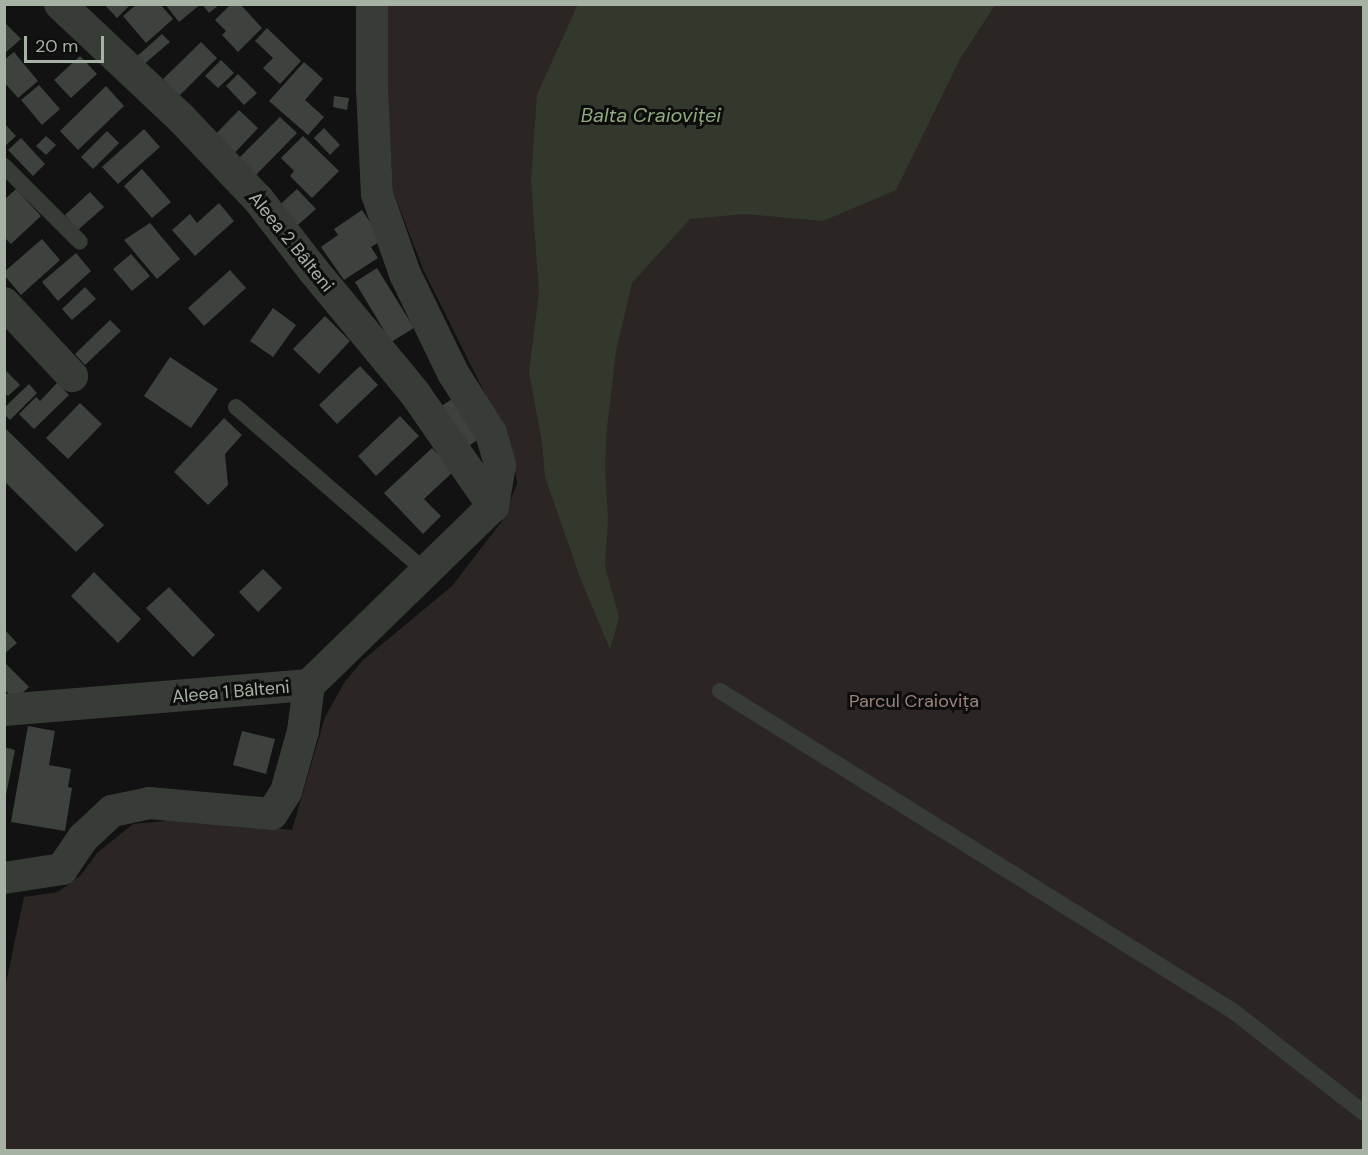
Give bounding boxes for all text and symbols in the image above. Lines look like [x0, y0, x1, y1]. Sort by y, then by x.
scale bar [27, 24, 106, 62]
text: 20 m [35, 34, 78, 58]
water label: Balta Craioviței [581, 103, 721, 127]
street label: Aleea 2 Bâlteni [244, 188, 338, 296]
street label: Aleea 1 Bâlteni [171, 676, 291, 708]
park label: Parcul Craiovița [849, 690, 979, 712]

